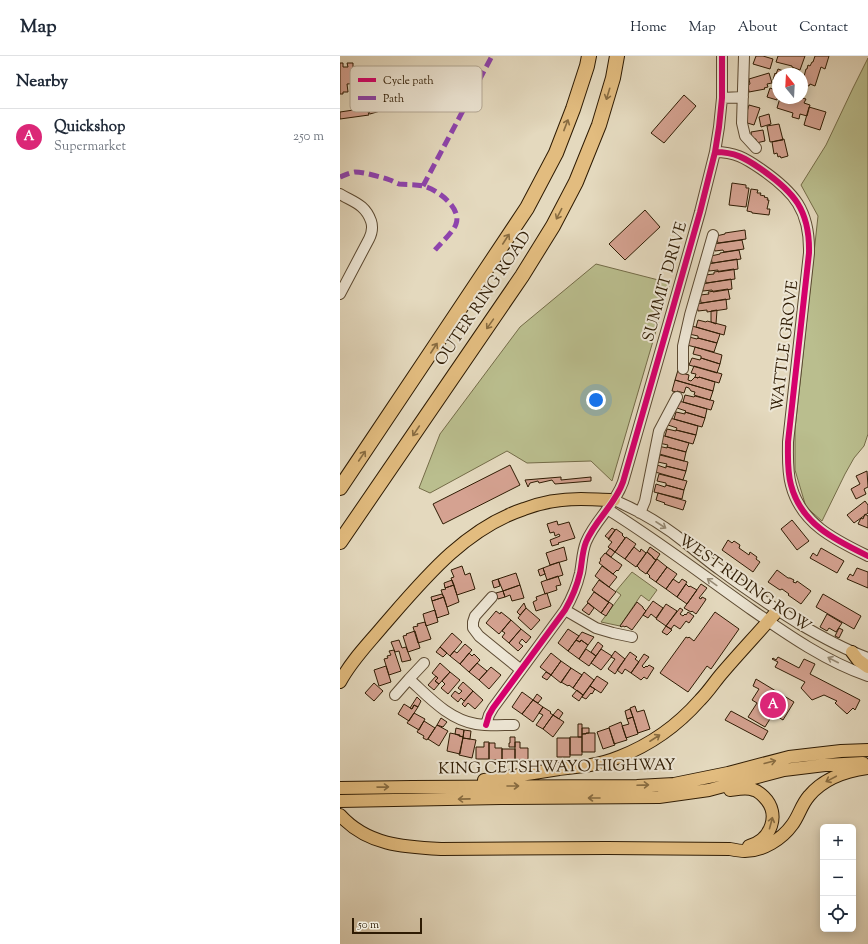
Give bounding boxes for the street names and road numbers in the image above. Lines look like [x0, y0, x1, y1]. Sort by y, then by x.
street label: SUMMIT DRIVE [638, 219, 694, 345]
street label: OUTER RING ROAD [430, 227, 538, 371]
street label: WATTLE GROVE [767, 279, 806, 413]
street label: WEST RIDING ROW [673, 529, 815, 639]
street label: KING CETSHWAYO HIGHWAY [438, 754, 677, 782]

